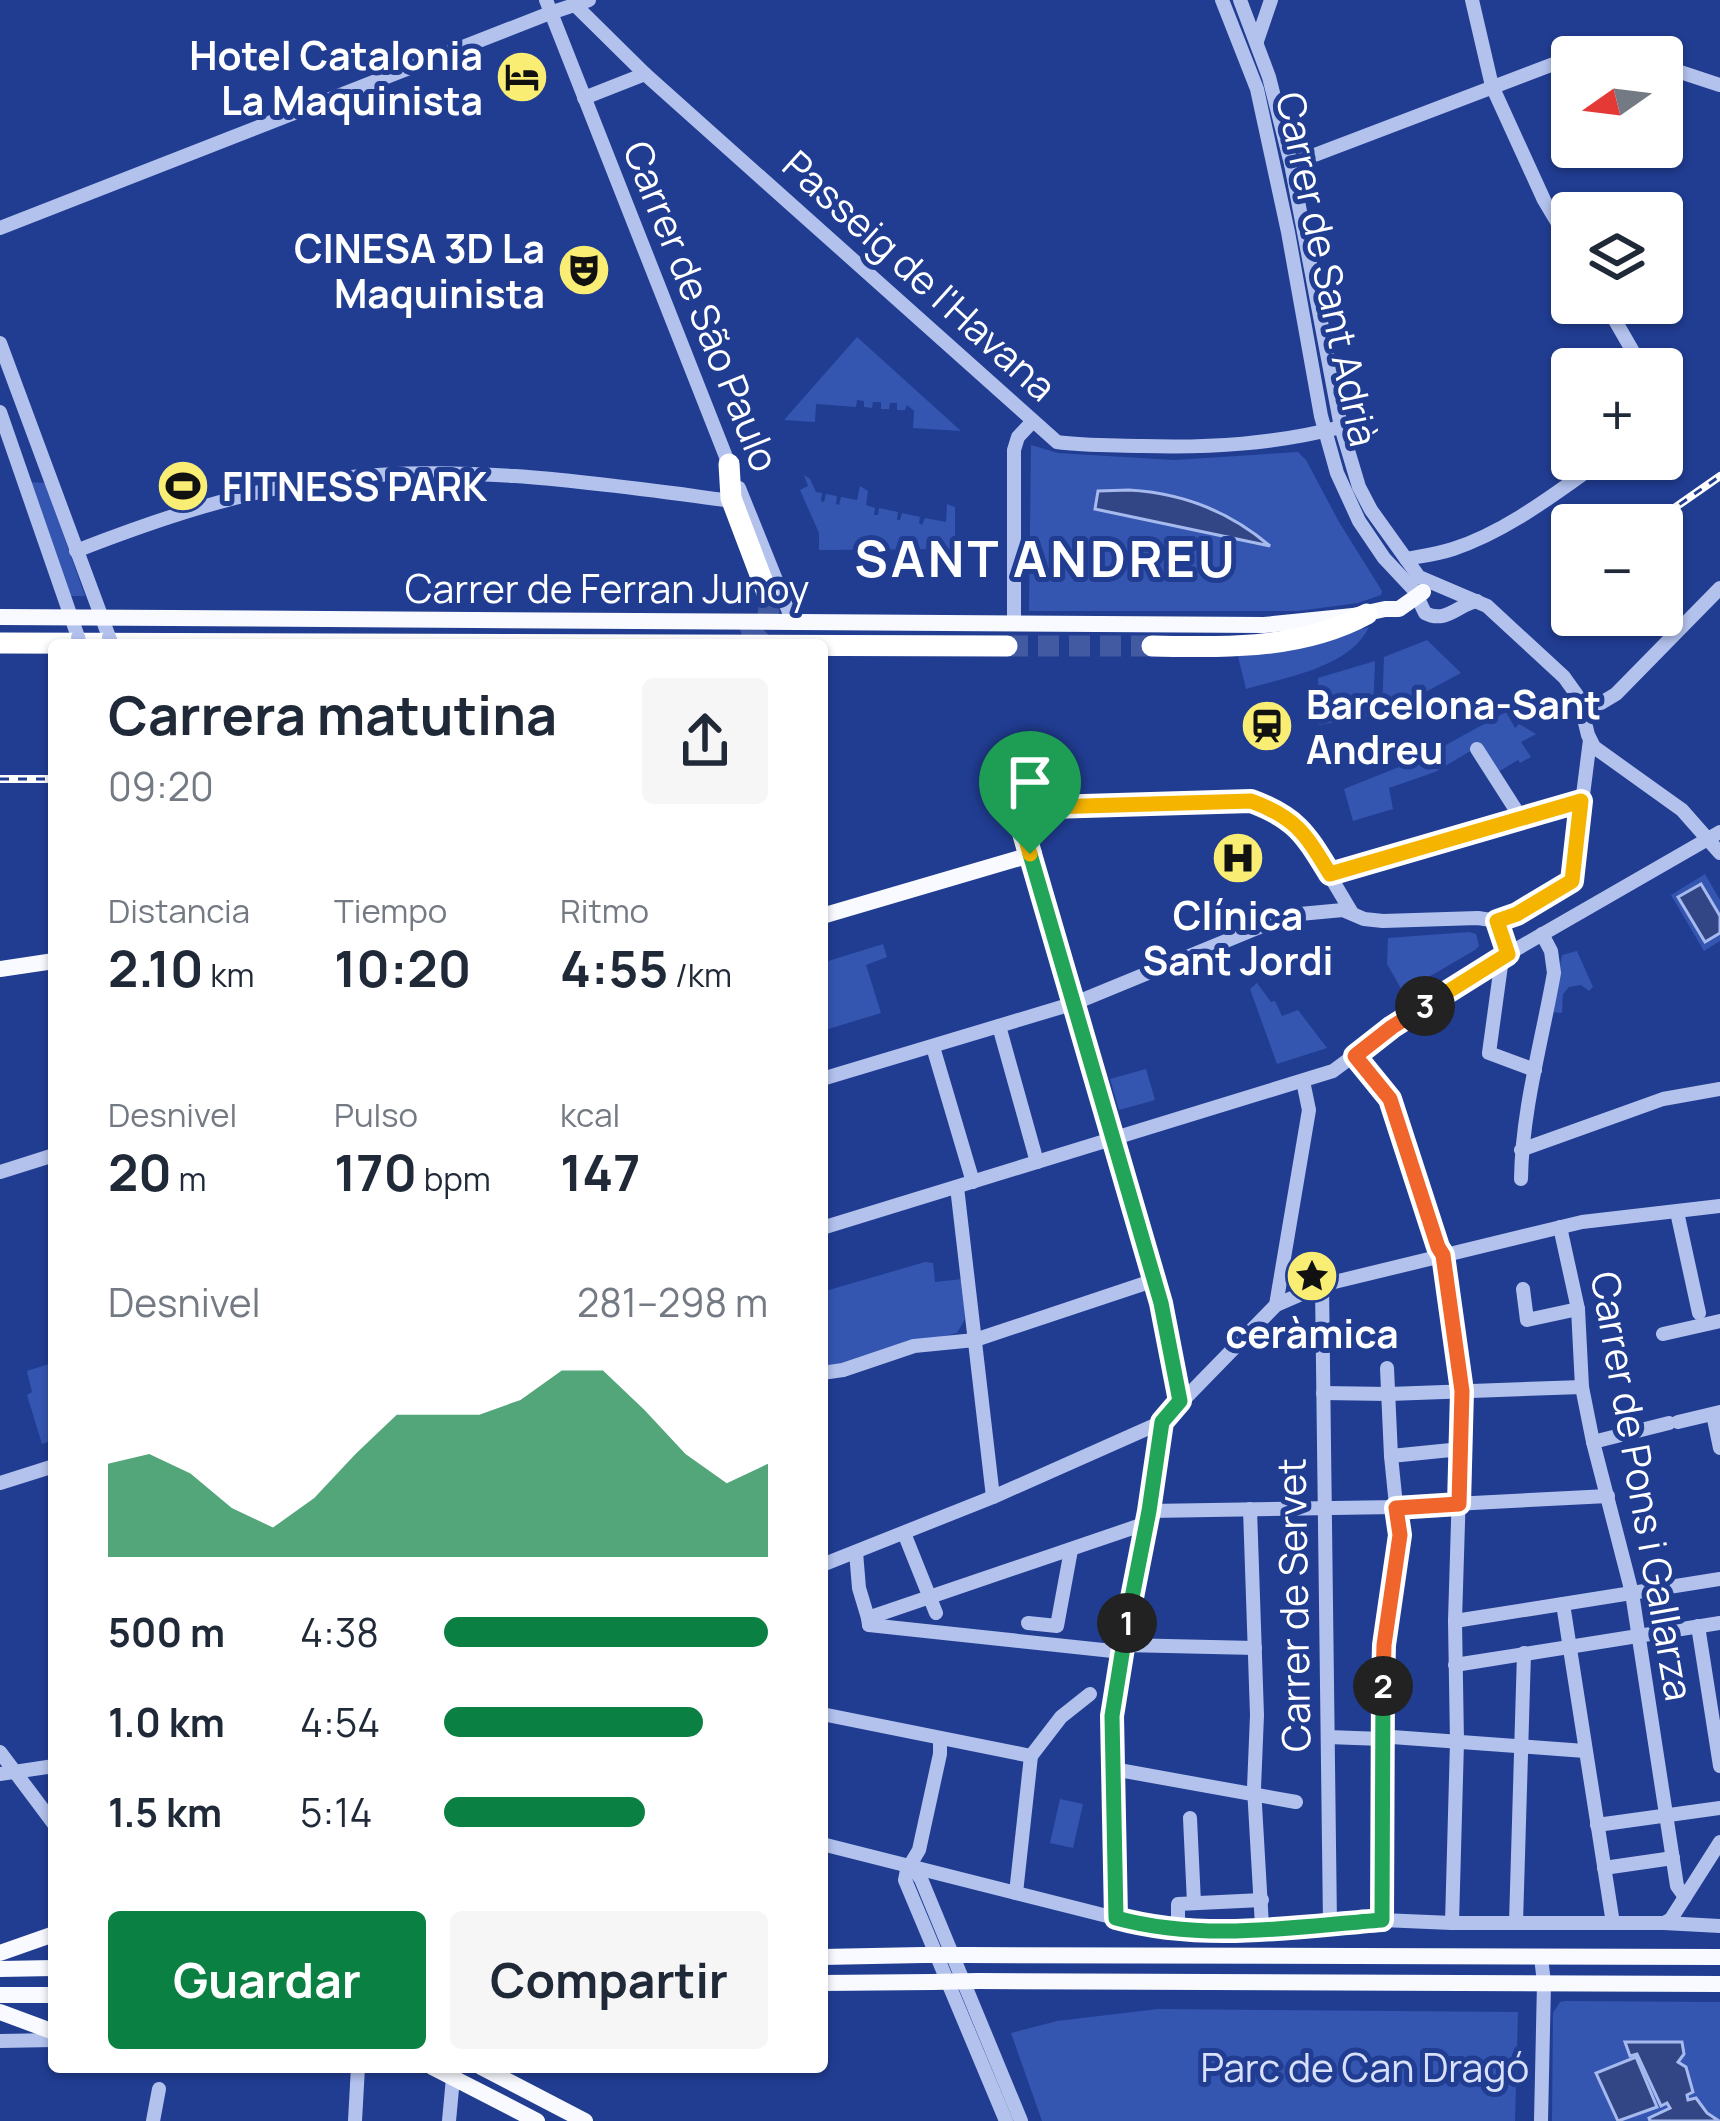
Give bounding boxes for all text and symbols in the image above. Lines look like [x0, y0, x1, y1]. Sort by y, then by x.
place label: Hotel Catalonia La Maquinista [189, 28, 483, 127]
north arrow [1551, 36, 1683, 168]
map controls [1551, 36, 1683, 636]
hotel icon: Hotel Catalonia La Maquinista [494, 49, 550, 105]
street label: Carrer de Sant Adrià [1264, 87, 1392, 451]
street label: Carrer de São Paulo [611, 133, 793, 479]
street label: Passeig de l'Havana [772, 138, 1068, 412]
button: layers [1551, 192, 1683, 324]
place label: CINESA 3D La Maquinista [294, 221, 545, 320]
theatre icon: CINESA 3D La Maquinista [556, 242, 612, 298]
button: + [1551, 348, 1683, 480]
sports icon: FITNESS PARK [155, 458, 211, 514]
place label: FITNESS PARK [222, 459, 488, 513]
button: − [1551, 504, 1683, 636]
district label: SANT ANDREU [854, 523, 1238, 592]
street label: Carrer de Ferran Junoy [405, 561, 809, 615]
text: Carrera matutina [108, 677, 557, 751]
place label: Barcelona-Sant Andreu [1306, 677, 1601, 776]
button: share [642, 678, 768, 804]
station icon: Barcelona-Sant Andreu [1239, 698, 1295, 754]
pin [979, 731, 1081, 854]
icon: arrive [997, 749, 1063, 815]
text: 09:20 [108, 759, 214, 813]
hospital icon: Clínica Sant Jordi [1210, 830, 1266, 886]
text: Distancia [108, 888, 250, 933]
text: Tiempo [334, 888, 447, 933]
text: Ritmo [560, 888, 649, 933]
place label: Clínica Sant Jordi [1143, 888, 1333, 987]
text: 2.10 [108, 933, 204, 1002]
text: 10:20 [334, 933, 471, 1002]
text: 4:55 [560, 933, 668, 1002]
text: km [204, 952, 255, 997]
text: /km [668, 952, 732, 997]
pin: 3 [1395, 976, 1455, 1036]
text: 3 [1415, 983, 1435, 1028]
text: Desnivel [108, 1092, 237, 1137]
text: Pulso [334, 1092, 418, 1137]
text: kcal [560, 1092, 620, 1137]
text: 20 [108, 1137, 172, 1206]
text: 170 [334, 1137, 417, 1206]
text: 147 [560, 1137, 641, 1206]
text: m [172, 1156, 207, 1201]
text: bpm [417, 1156, 491, 1201]
place icon: ceràmica [1284, 1248, 1340, 1304]
street label: Carrer de Pons i Gallarza [1579, 1267, 1707, 1705]
text: Desnivel [108, 1275, 261, 1329]
text: 281–298 m [577, 1275, 768, 1329]
place label: ceràmica [1225, 1306, 1399, 1360]
street label: Carrer de Servet [1263, 1458, 1323, 1752]
pin: 1 [1097, 1593, 1157, 1653]
text: 1 [1120, 1600, 1134, 1645]
text: 500 m [108, 1605, 225, 1659]
text: 4:38 [300, 1605, 379, 1659]
pin: 2 [1353, 1656, 1413, 1716]
text: 2 [1373, 1663, 1393, 1708]
text: 1.0 km [108, 1695, 225, 1749]
text: 4:54 [300, 1695, 380, 1749]
text: 1.5 km [108, 1785, 222, 1839]
text: 5:14 [300, 1785, 372, 1839]
button: Guardar [108, 1911, 426, 2049]
button: Compartir [450, 1911, 768, 2049]
park label: Parc de Can Dragó [1201, 2040, 1529, 2094]

